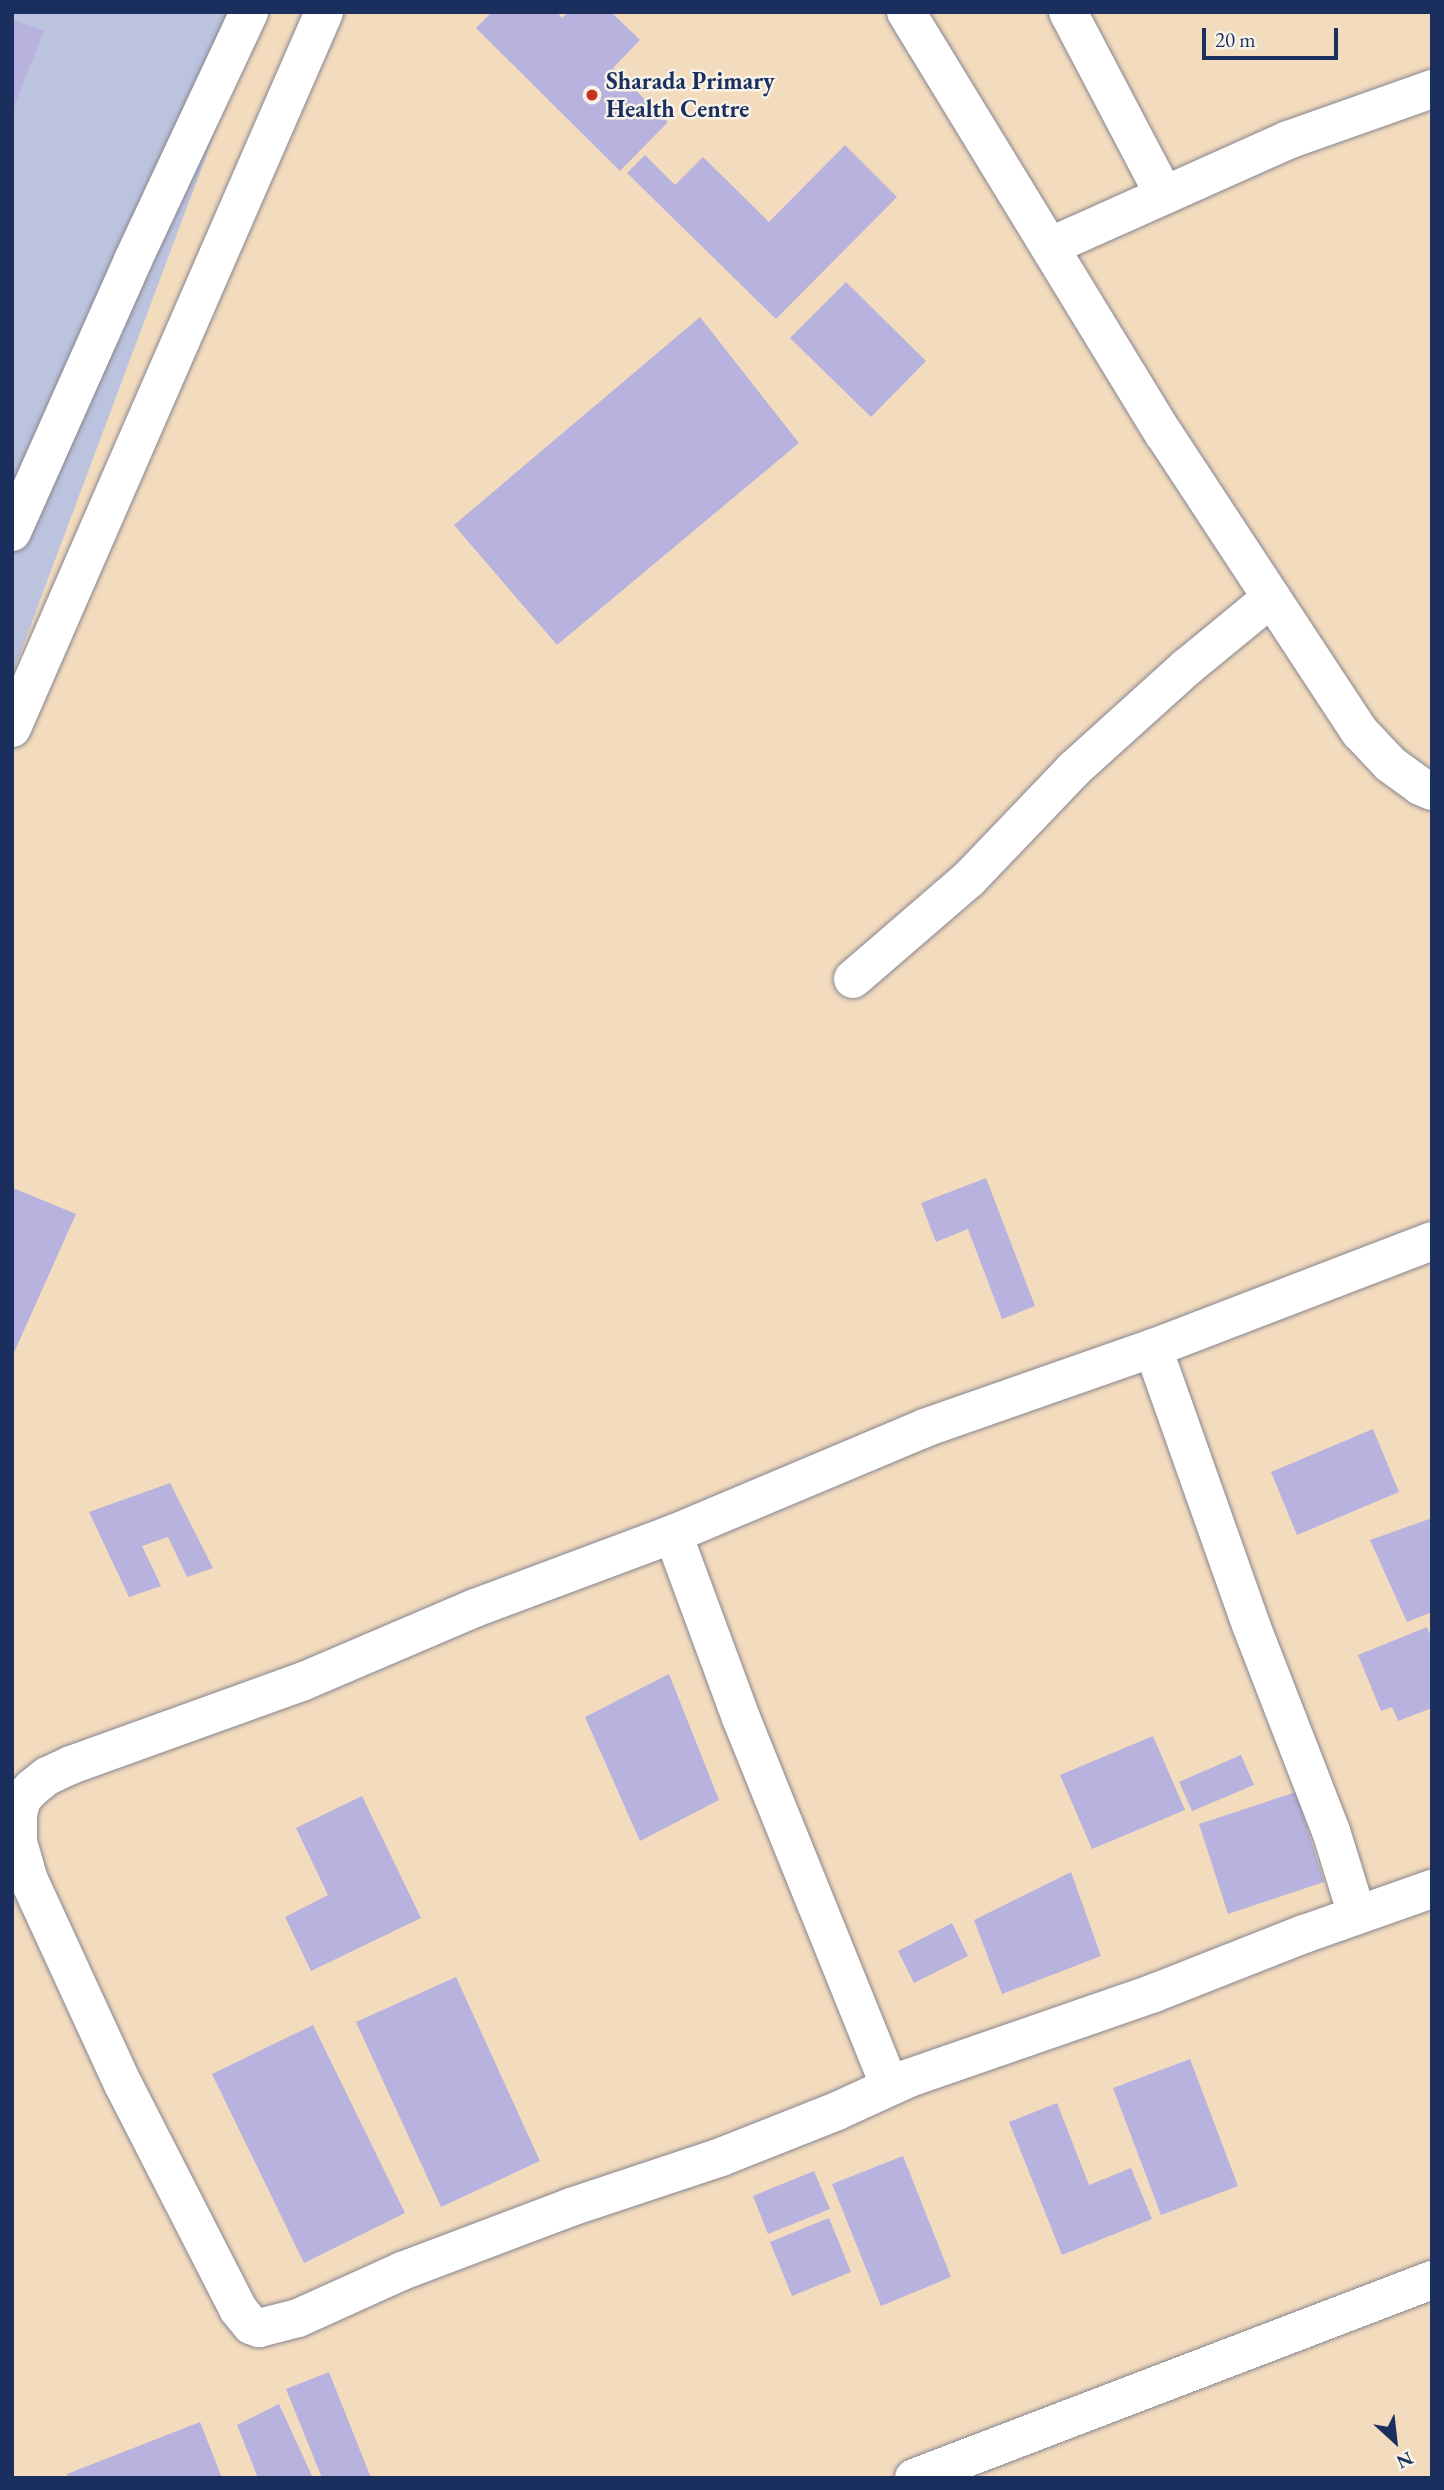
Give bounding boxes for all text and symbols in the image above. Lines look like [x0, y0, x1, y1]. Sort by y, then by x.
scale bar [1206, 14, 1342, 58]
text: 20 m [1215, 26, 1256, 53]
place label: Sharada Primary Health Centre [606, 67, 775, 123]
marker: Sharada Primary Health Centre [584, 87, 600, 103]
north arrow [1360, 2406, 1430, 2476]
text: N [1392, 2446, 1417, 2475]

